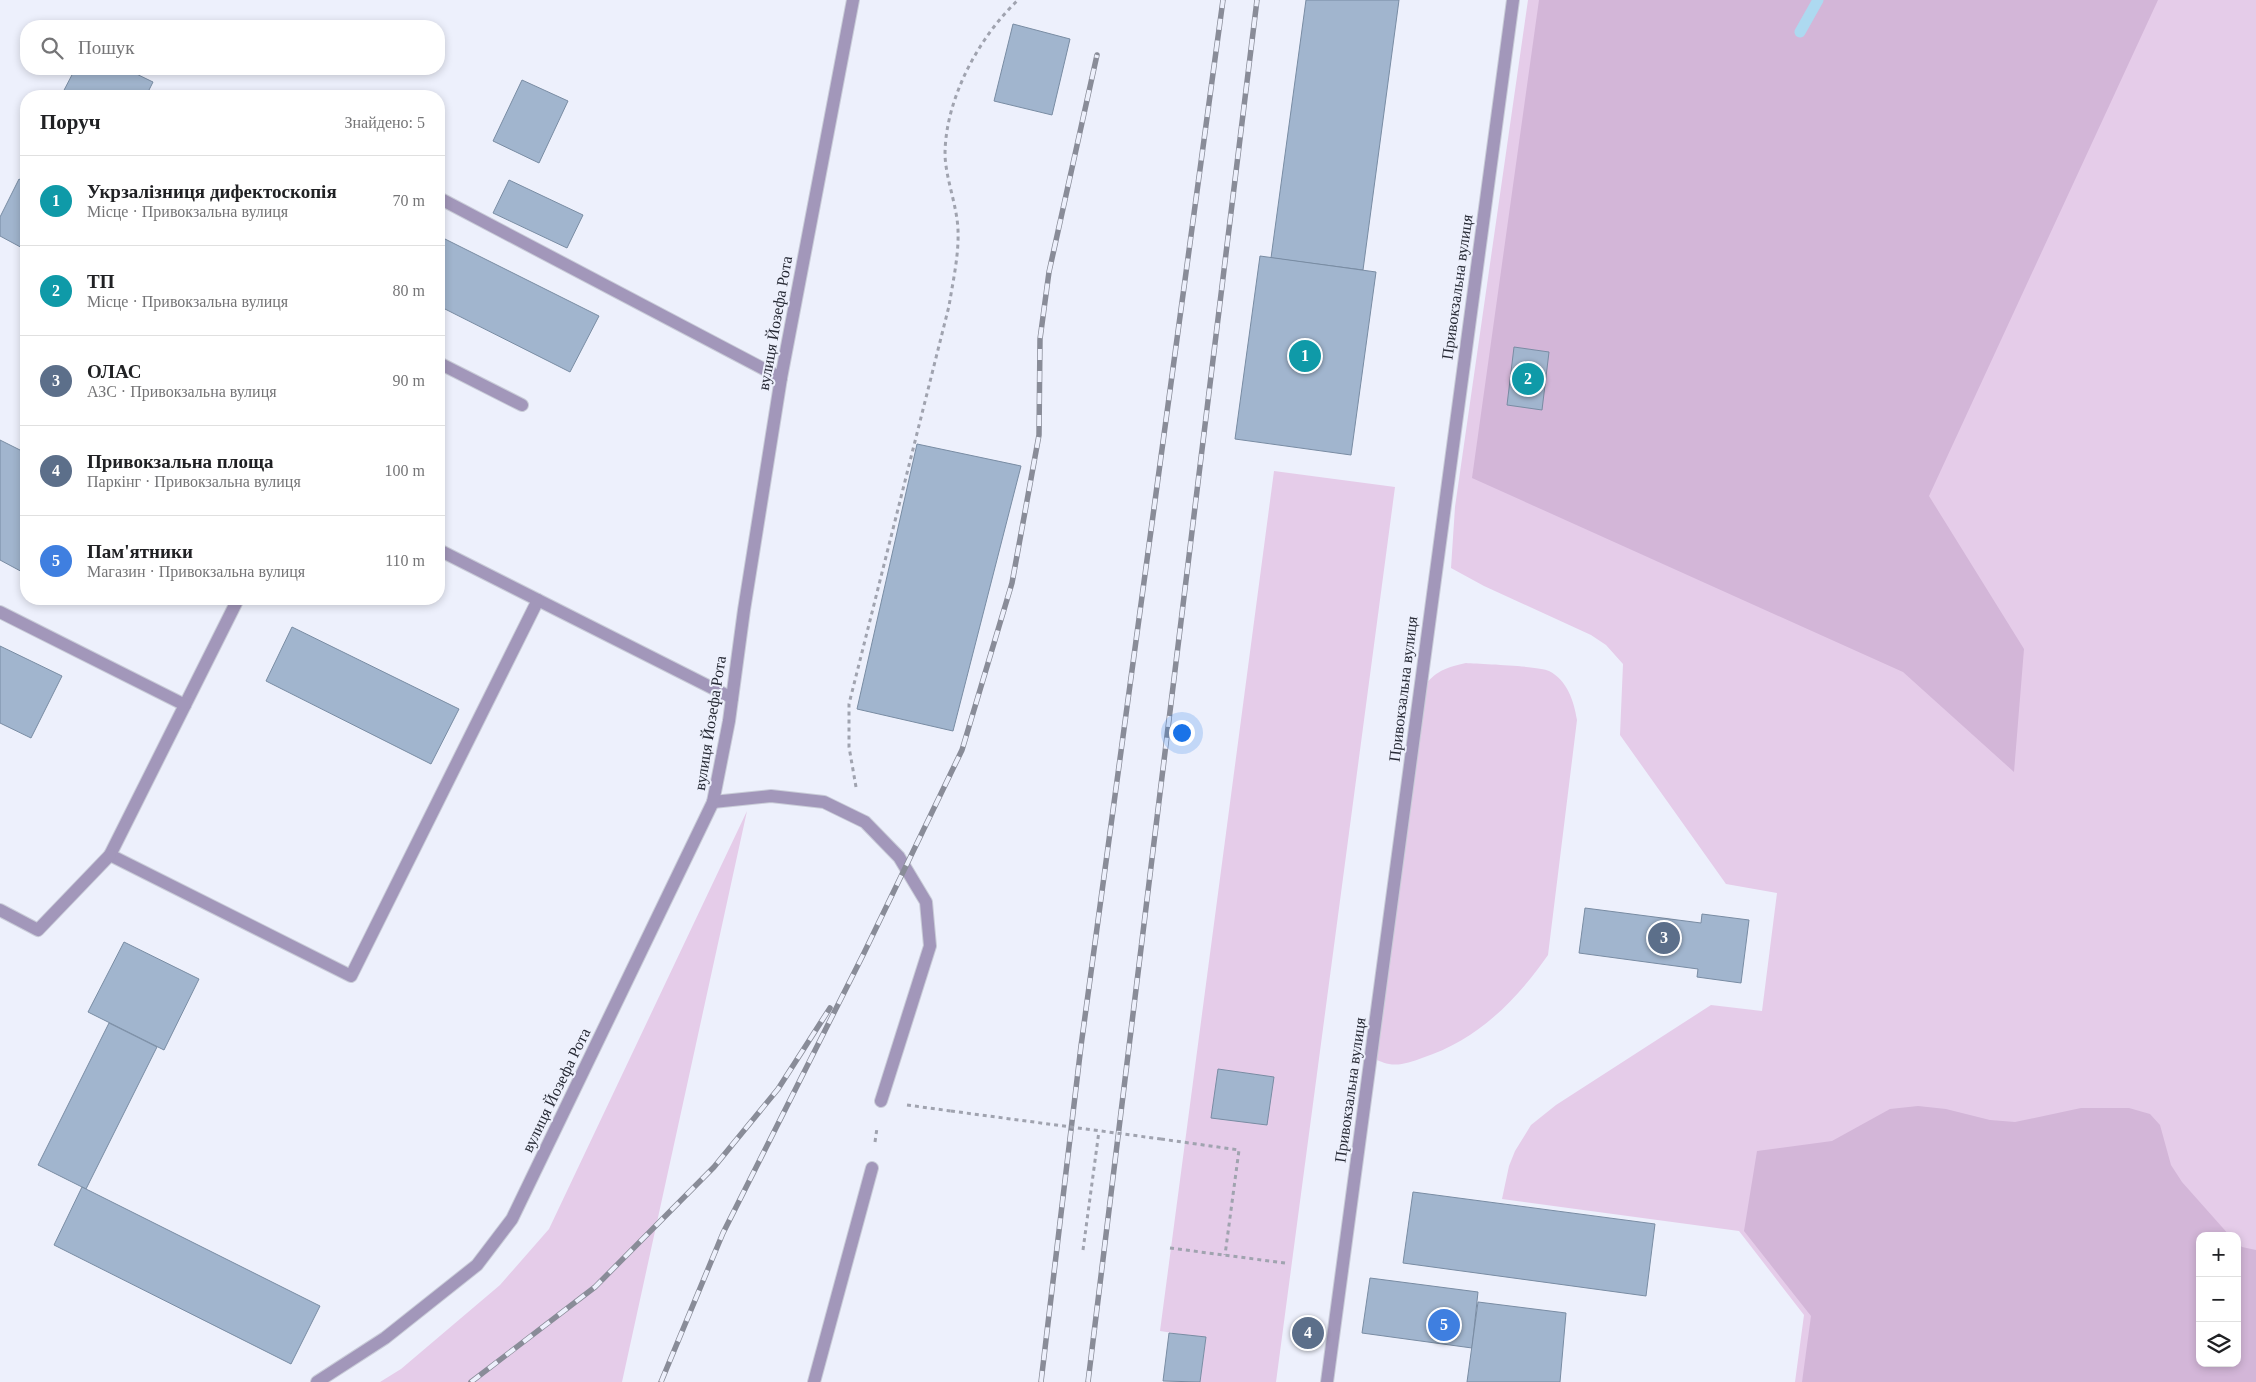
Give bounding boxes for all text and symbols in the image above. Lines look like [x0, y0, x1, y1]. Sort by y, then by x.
search box [20, 20, 445, 75]
icon: search [38, 34, 66, 62]
text: Пошук [78, 37, 135, 58]
text: Поруч [40, 110, 101, 134]
text: Знайдено: 5 [345, 114, 425, 131]
text: Укрзалізниця дифектоскопія [87, 181, 337, 202]
text: 1 [52, 192, 60, 209]
text: 70 m [393, 192, 425, 209]
text: Місце · Привокзальна вулиця [87, 203, 288, 220]
street label: Привокзальна вулиця [1438, 213, 1477, 361]
street label: вулиця Йозефа Рота [754, 254, 796, 392]
text: ТП [87, 271, 114, 292]
text: 2 [52, 282, 60, 299]
text: 80 m [393, 282, 425, 299]
text: Місце · Привокзальна вулиця [87, 293, 288, 310]
pin: 1 [1289, 337, 1321, 375]
pin: 2 [1512, 360, 1544, 398]
text: ОЛАС [87, 361, 142, 382]
text: 3 [52, 372, 60, 389]
text: 90 m [393, 372, 425, 389]
text: АЗС · Привокзальна вулиця [87, 383, 277, 400]
text: Привокзальна площа [87, 451, 273, 472]
text: 4 [52, 462, 60, 479]
text: 100 m [385, 462, 425, 479]
text: Паркінг · Привокзальна вулиця [87, 473, 301, 490]
text: Пам'ятники [87, 541, 193, 562]
text: 5 [52, 552, 60, 569]
text: 110 m [385, 552, 425, 569]
text: Магазин · Привокзальна вулиця [87, 563, 305, 580]
street label: Привокзальна вулиця [1386, 615, 1421, 763]
street label: вулиця Йозефа Рота [690, 654, 730, 792]
your location [1169, 720, 1195, 746]
pin: 3 [1648, 919, 1680, 957]
street label: Привокзальна вулиця [1331, 1016, 1370, 1164]
street label: вулиця Йозефа Рота [518, 1025, 594, 1155]
map controls [2196, 1232, 2241, 1367]
button: + [2196, 1232, 2241, 1277]
button: − [2196, 1277, 2241, 1322]
pin: 5 [1428, 1306, 1460, 1344]
pin: 4 [1292, 1314, 1324, 1352]
button: layers [2196, 1322, 2241, 1367]

